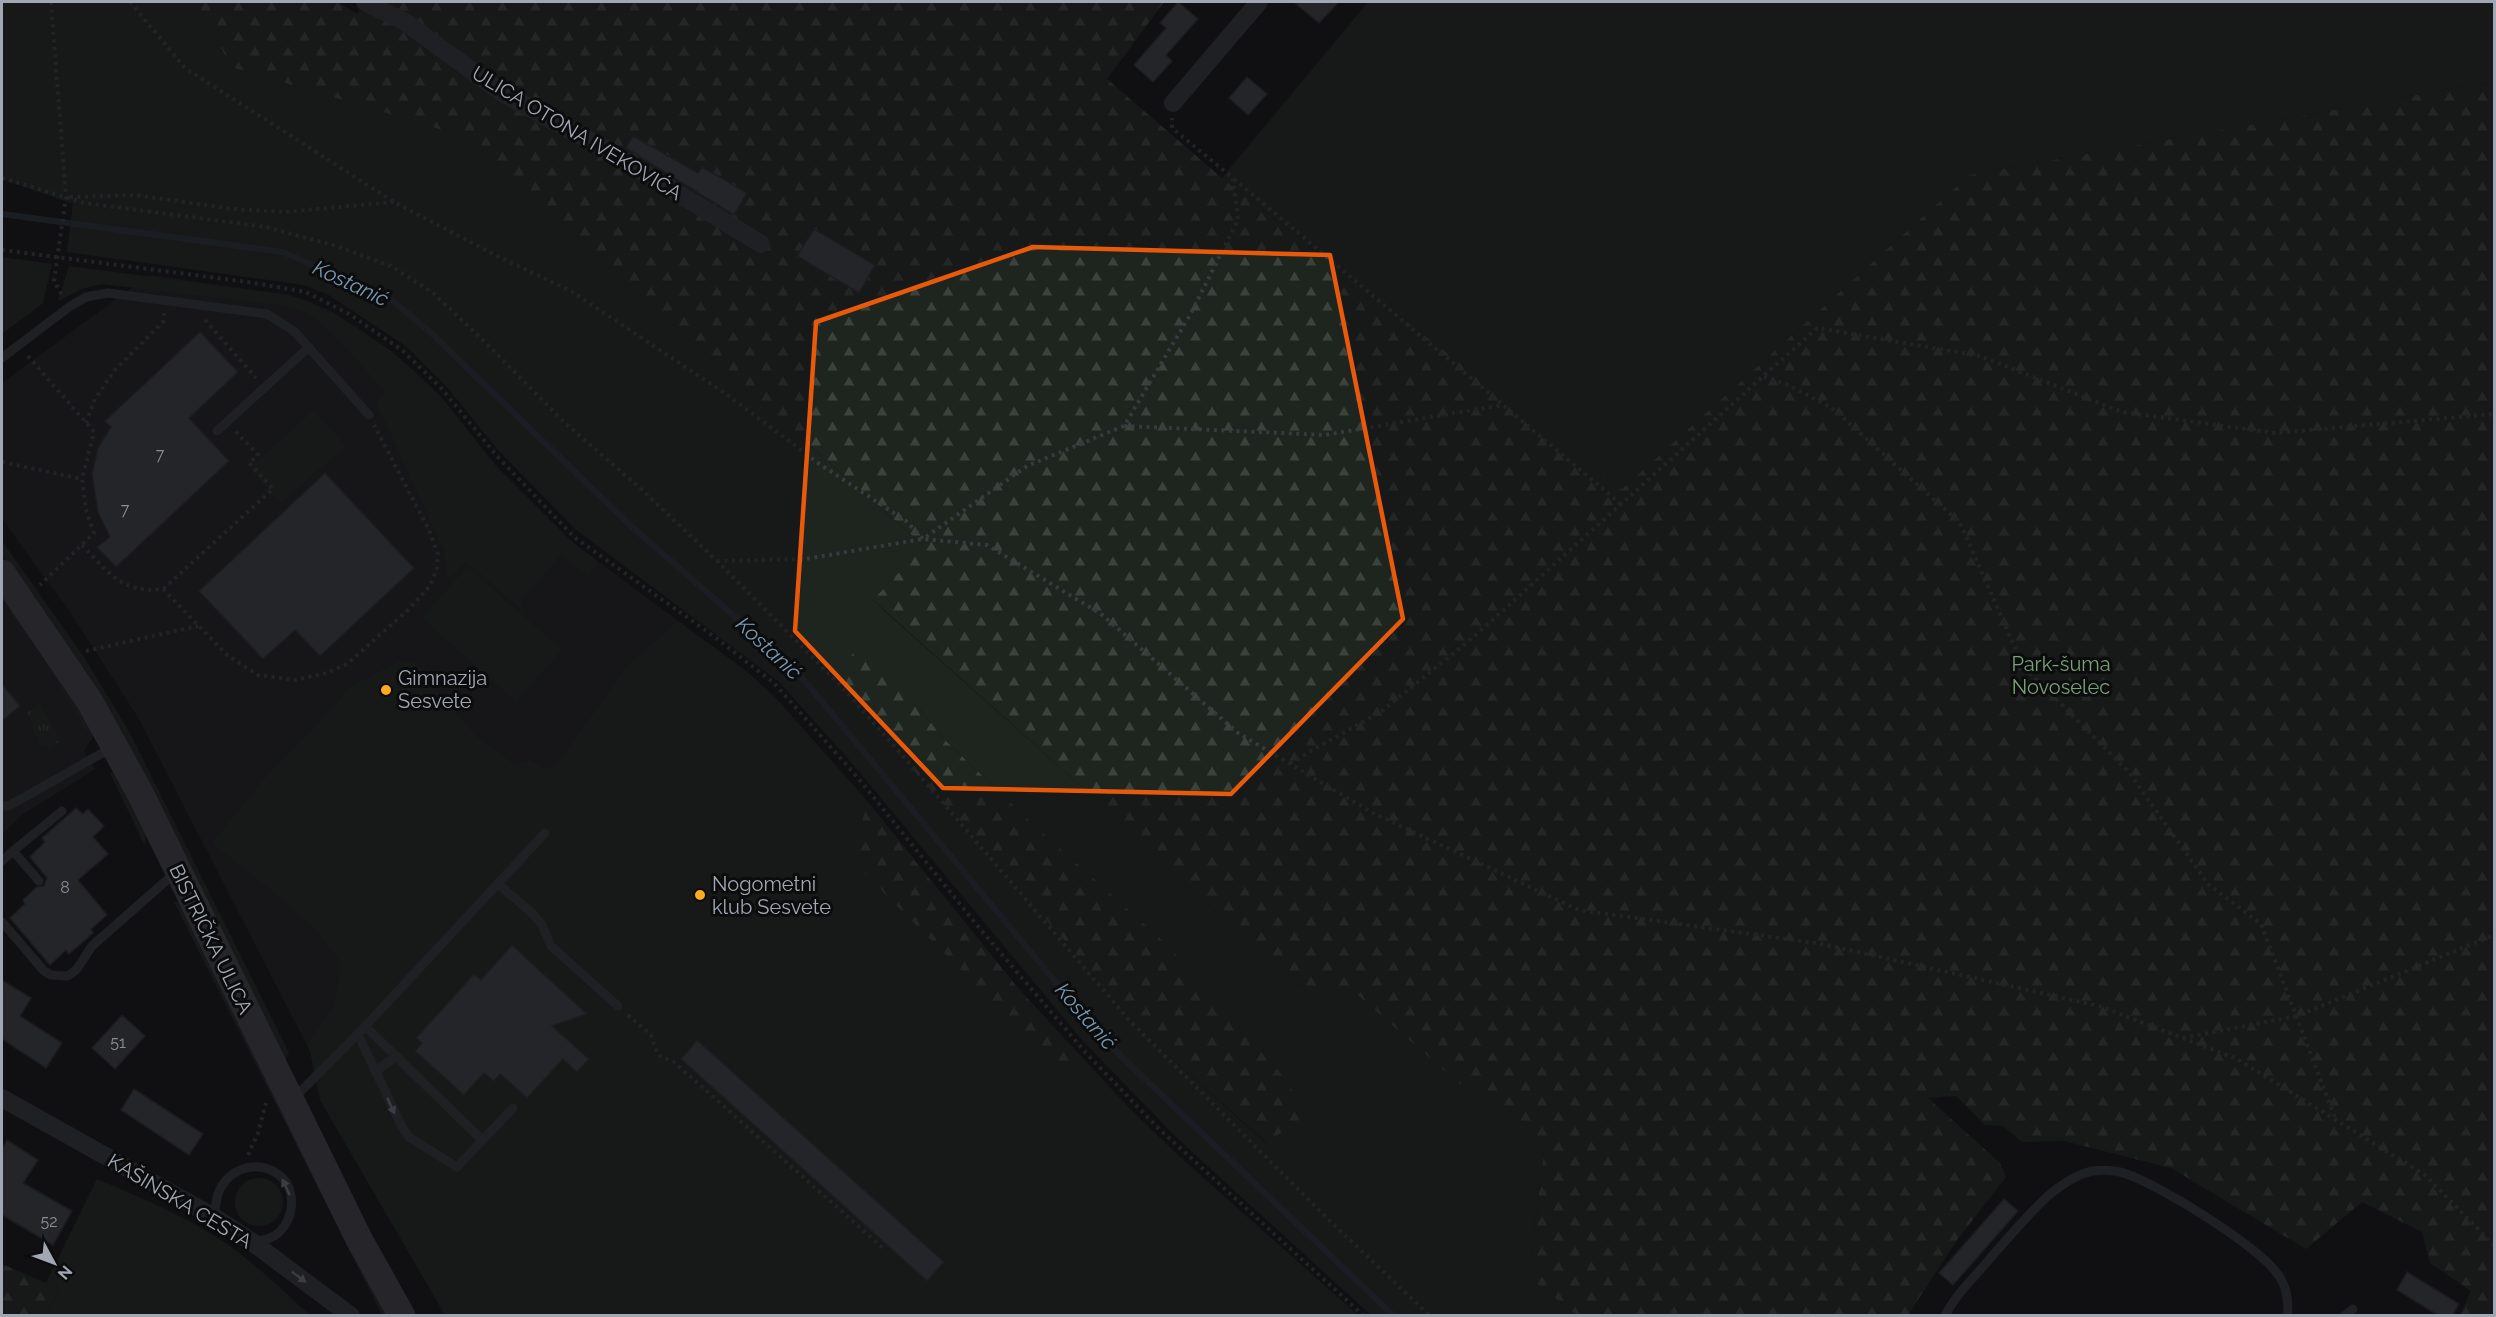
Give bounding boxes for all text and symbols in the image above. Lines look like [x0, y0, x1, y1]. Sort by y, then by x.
street label: ULICA OTONA IVEKOVIĆA [468, 61, 687, 206]
water label: Kostanić [309, 255, 393, 311]
house number: 7 [156, 445, 165, 464]
house number: 7 [121, 500, 130, 519]
water label: Kostanić [731, 611, 807, 685]
park label: Park-šuma Novoselec [2011, 652, 2111, 699]
place label: Gimnazija Sesvete [398, 666, 487, 713]
marker: Gimnazija Sesvete [379, 683, 393, 697]
street label: BISTRIČKA ULICA [164, 860, 259, 1018]
place label: Nogometni klub Sesvete [712, 872, 831, 919]
house number: 8 [60, 878, 70, 897]
marker: Nogometni klub Sesvete [693, 888, 707, 902]
water label: Kostanić [1050, 977, 1122, 1055]
house number: 51 [110, 1033, 126, 1052]
one-way arrow [387, 1097, 396, 1114]
street label: KAŠINSKA CESTA [104, 1148, 257, 1254]
one-way arrow [281, 1178, 291, 1196]
house number: 52 [40, 1212, 58, 1231]
north arrow [24, 1233, 84, 1293]
text: N [54, 1262, 76, 1283]
one-way arrow [291, 1270, 306, 1282]

